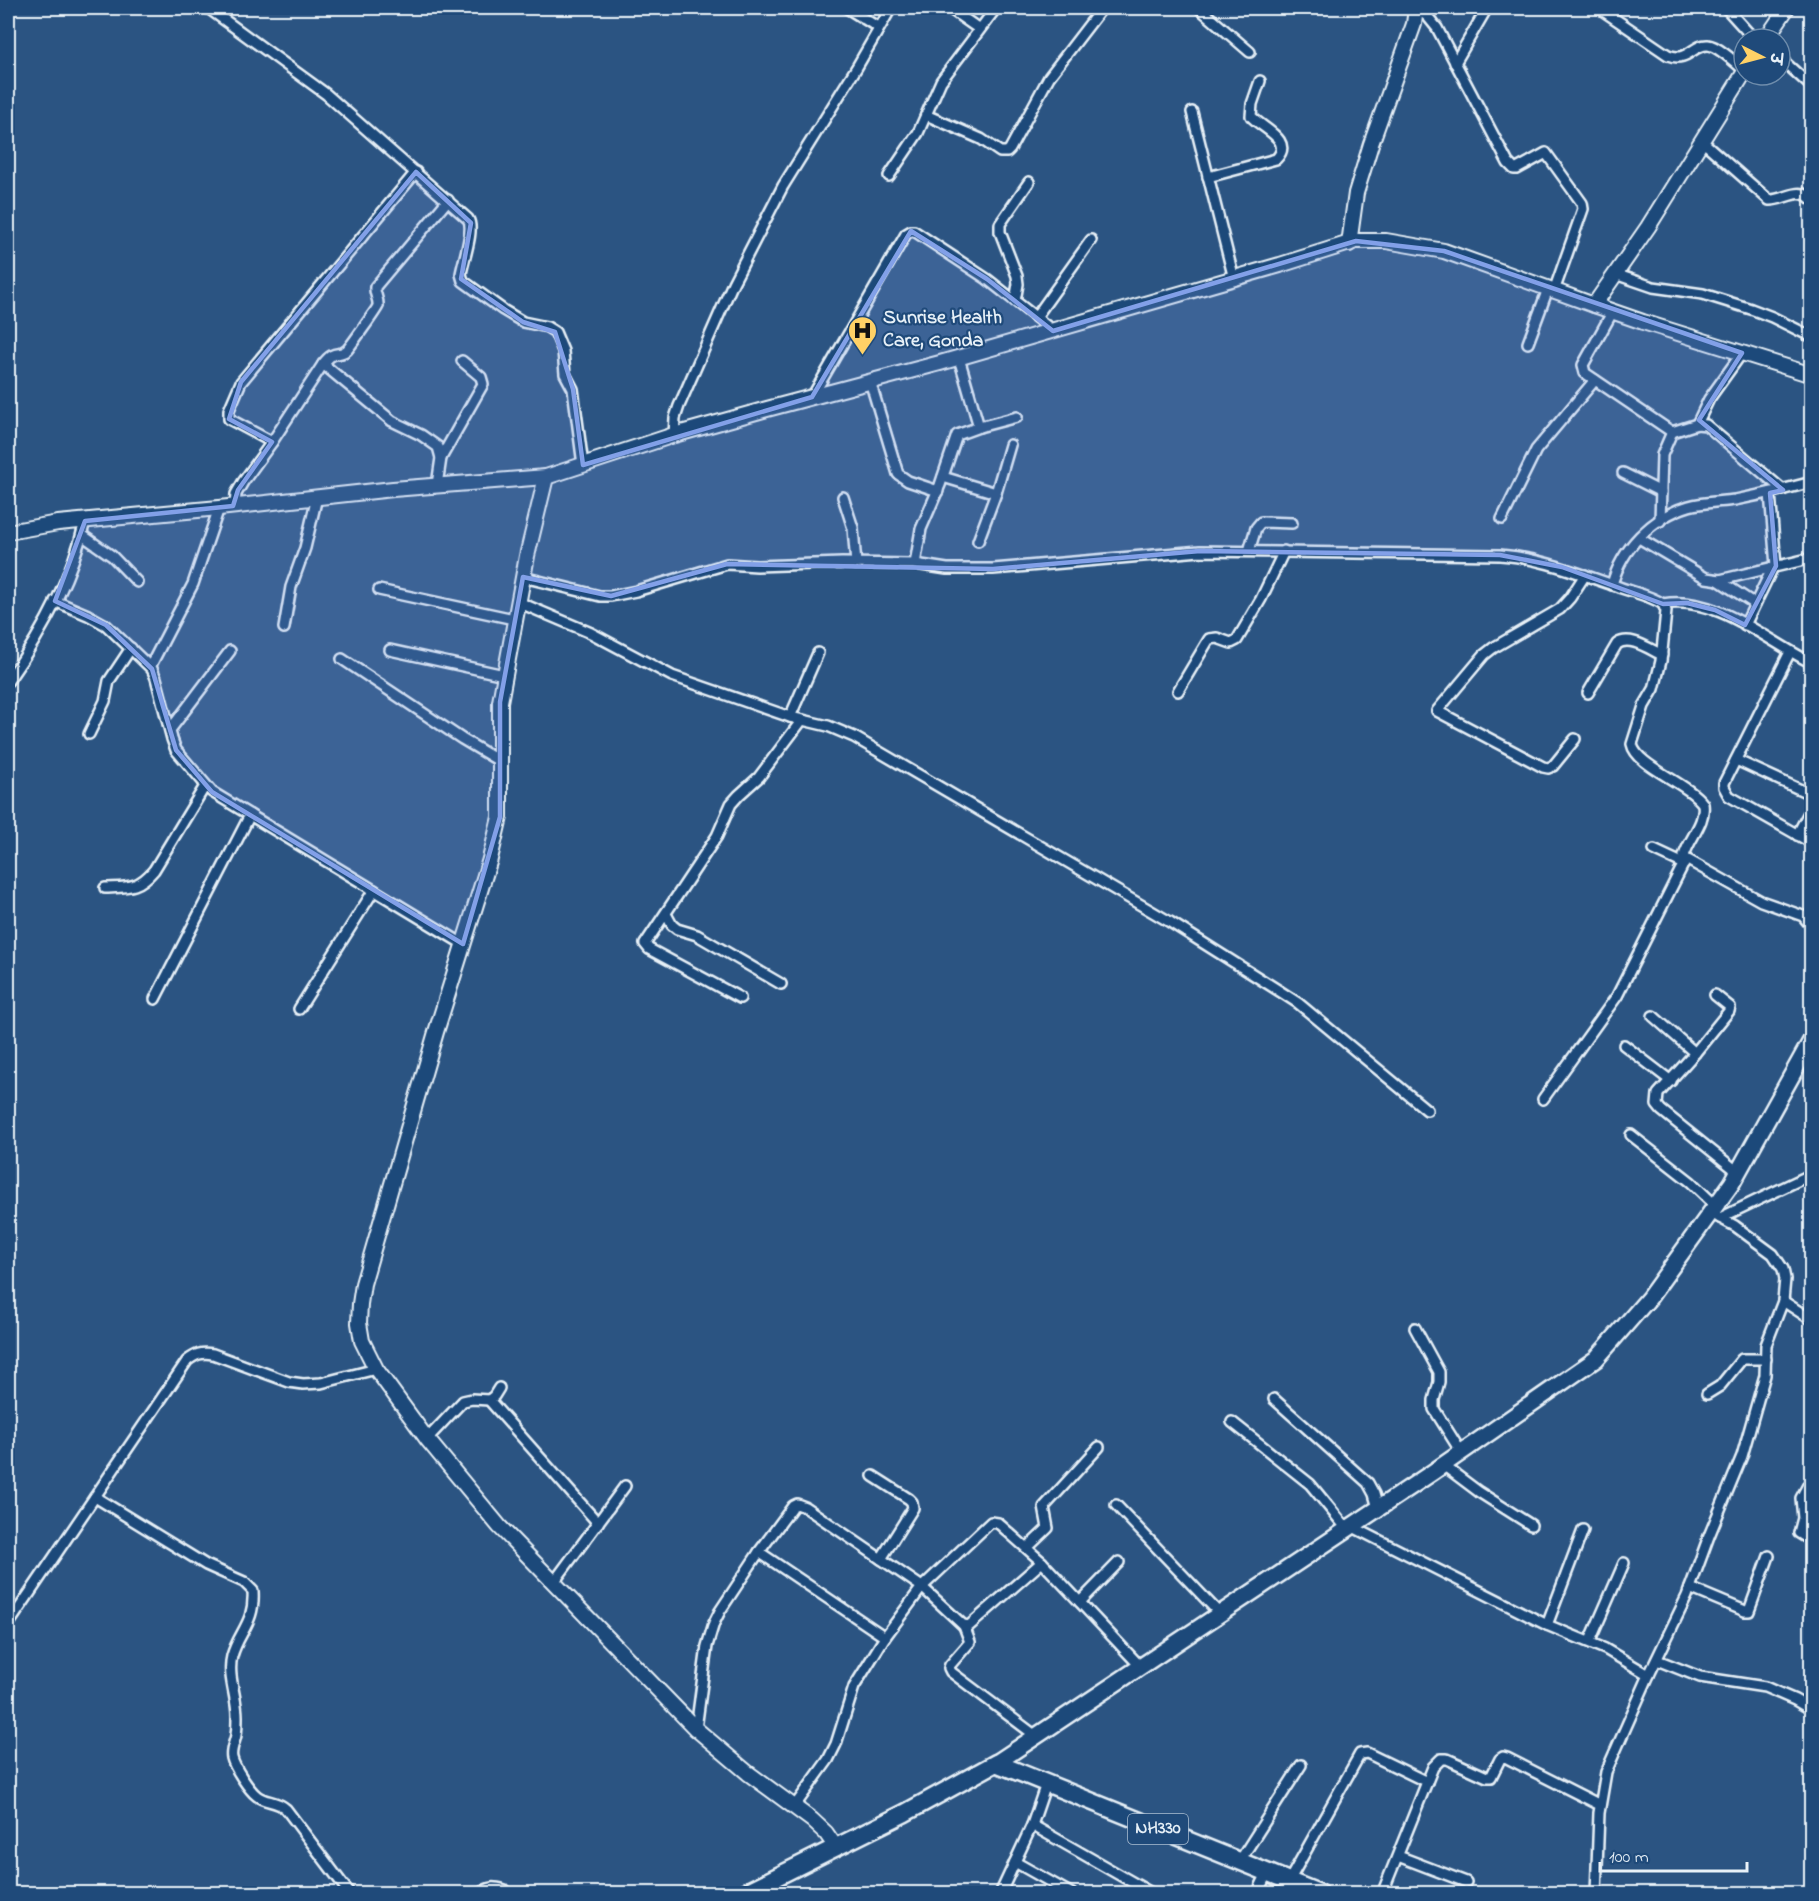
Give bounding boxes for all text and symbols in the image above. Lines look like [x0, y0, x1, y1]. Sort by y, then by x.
north arrow [1732, 27, 1792, 87]
text: उ [1762, 50, 1788, 66]
place label: Sunrise Health Care, Gonda [883, 304, 1002, 356]
hospital icon: Sunrise Health Care, Gonda [846, 314, 878, 356]
road number: NH330 [1128, 1814, 1188, 1844]
scale bar [1600, 1835, 1747, 1873]
text: 100 m [1609, 1845, 1649, 1871]

